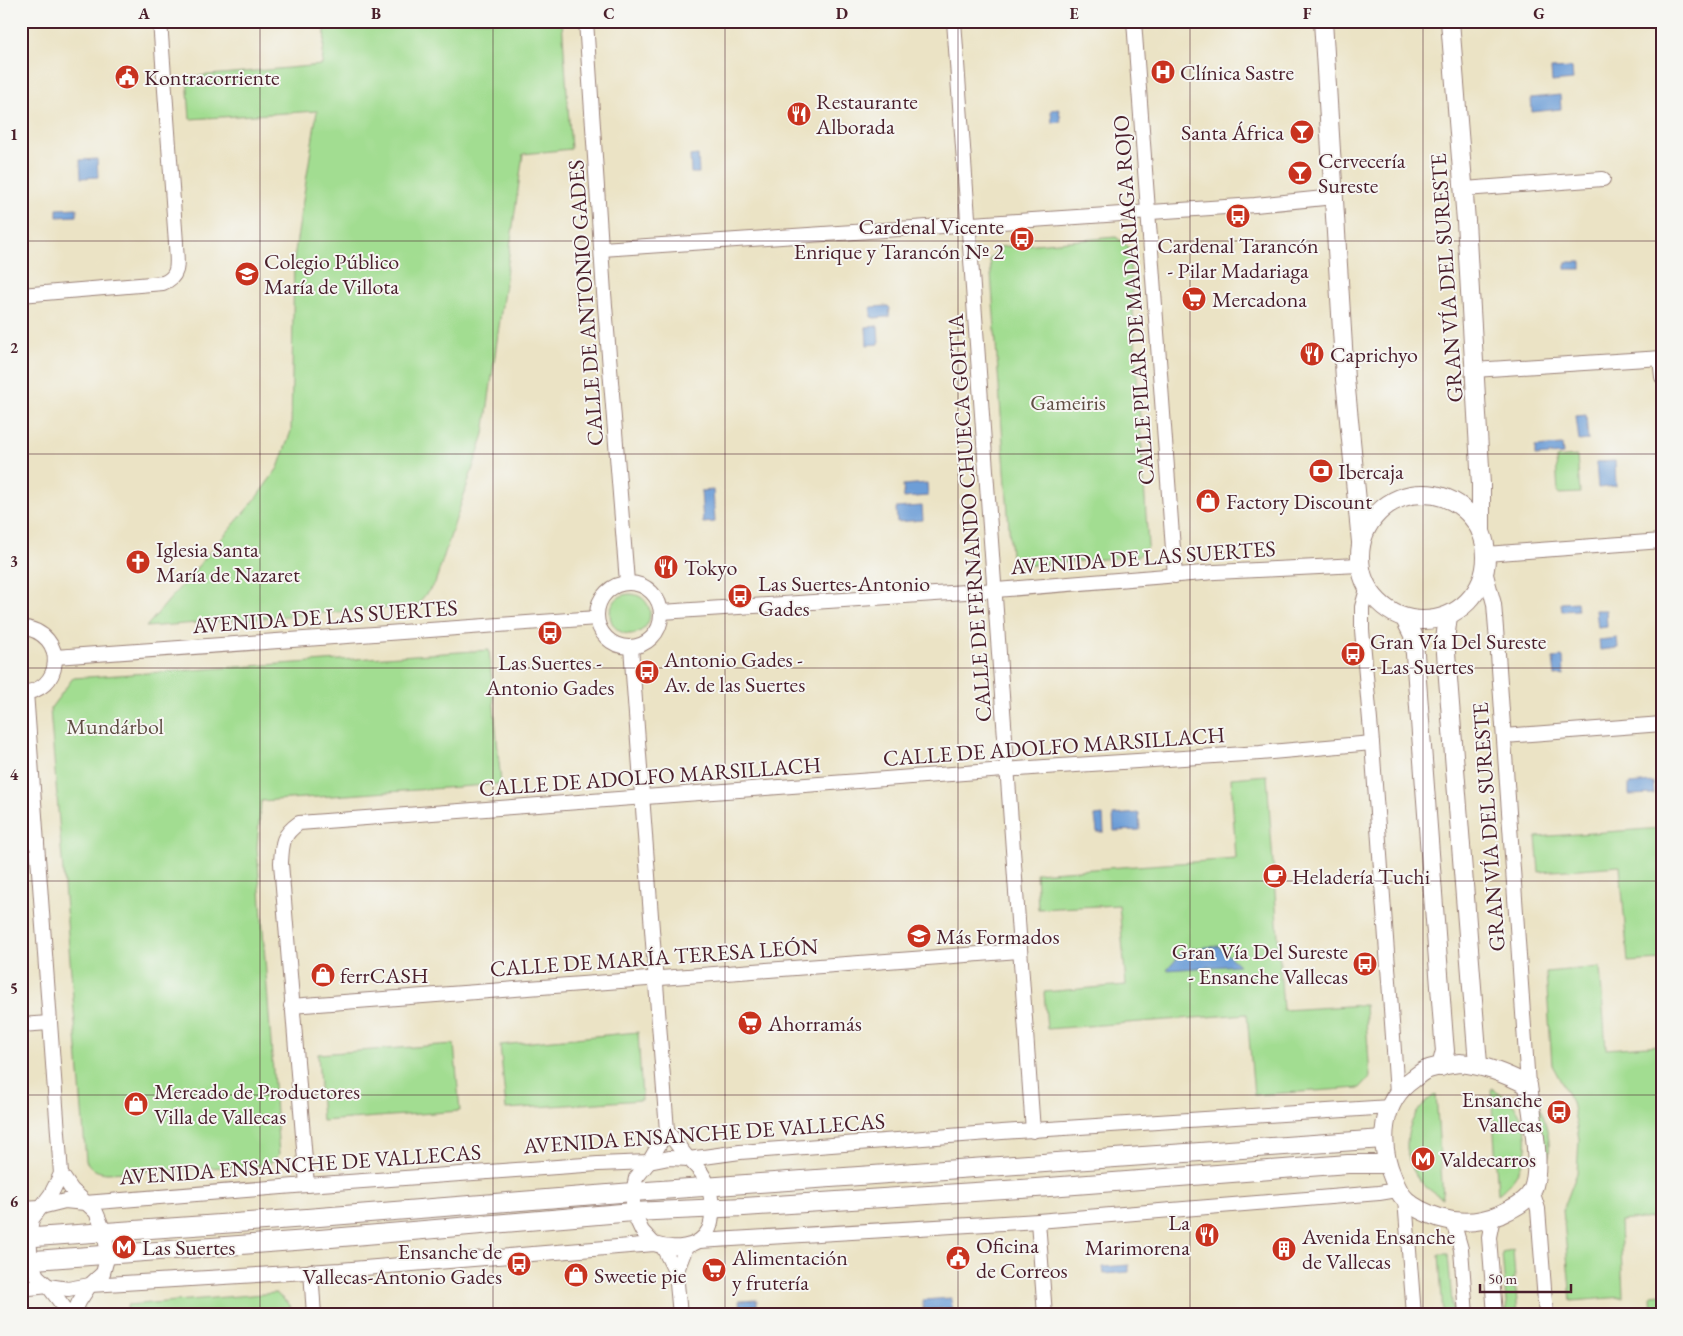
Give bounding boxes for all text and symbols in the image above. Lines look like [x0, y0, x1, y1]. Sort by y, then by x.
text: A [137, 3, 150, 24]
text: B [371, 3, 381, 24]
text: C [603, 3, 615, 24]
text: D [836, 3, 848, 24]
text: E [1069, 3, 1079, 24]
text: F [1303, 3, 1312, 24]
text: G [1533, 3, 1545, 24]
place label: Clínica Sastre [1180, 58, 1294, 87]
hospital icon: Clínica Sastre [1150, 59, 1176, 85]
place label: Kontracorriente [144, 63, 280, 92]
public building icon: Kontracorriente [114, 64, 140, 90]
place label: Restaurante Alborada [815, 87, 918, 141]
restaurant icon: Restaurante Alborada [786, 101, 812, 127]
street label: CALLE PILAR DE MADARIAGA ROJO [1106, 114, 1161, 486]
place label: Santa África [1181, 118, 1284, 147]
bar icon: Santa África [1289, 119, 1315, 145]
text: 1 [10, 124, 18, 145]
place label: Cervecería Sureste [1318, 146, 1406, 200]
street label: GRAN VÍA DEL SURESTE [1423, 152, 1470, 404]
street label: CALLE DE ANTONIO GADES [561, 159, 610, 447]
bar icon: Cervecería Sureste [1287, 160, 1313, 186]
bus stop icon: Cardenal Tarancón - Pilar Madariaga [1225, 203, 1251, 229]
place label: Cardenal Vicente Enrique y Tarancón Nº 2 [794, 212, 1004, 266]
bus stop icon: Cardenal Vicente Enrique y Tarancón Nº 2 [1009, 226, 1035, 252]
place label: Cardenal Tarancón - Pilar Madariaga [1157, 231, 1319, 285]
place label: Colegio Público María de Villota [264, 247, 399, 301]
school or university icon: Colegio Público María de Villota [234, 261, 260, 287]
place label: Mercadona [1212, 285, 1307, 314]
supermarket icon: Mercadona [1181, 286, 1207, 312]
street label: CALLE DE FERNANDO CHUECA GOITIA [941, 312, 998, 723]
text: 2 [10, 337, 19, 358]
place label: Caprichyo [1330, 340, 1418, 369]
restaurant icon: Caprichyo [1299, 341, 1325, 367]
park label: Gameiris [1030, 388, 1106, 417]
place label: Ibercaja [1338, 457, 1404, 486]
bank icon: Ibercaja [1308, 458, 1334, 484]
place label: Factory Discount [1226, 487, 1372, 516]
shop icon: Factory Discount [1195, 488, 1221, 514]
street label: AVENIDA DE LAS SUERTES [1009, 534, 1277, 581]
place label: Iglesia Santa María de Nazaret [156, 535, 300, 589]
church icon: Iglesia Santa María de Nazaret [125, 549, 151, 575]
text: 3 [10, 551, 18, 572]
place label: Tokyo [684, 553, 737, 582]
restaurant icon: Tokyo [653, 554, 679, 580]
place label: Las Suertes-Antonio Gades [758, 569, 930, 623]
bus stop icon: Las Suertes-Antonio Gades [727, 583, 753, 609]
street label: AVENIDA DE LAS SUERTES [191, 593, 459, 640]
bus stop icon: Las Suertes - Antonio Gades [537, 620, 563, 646]
place label: Gran Vía Del Sureste - Las Suertes [1370, 627, 1547, 681]
bus stop icon: Gran Vía Del Sureste - Las Suertes [1340, 641, 1366, 667]
place label: Antonio Gades - Av. de las Suertes [663, 645, 805, 699]
place label: Las Suertes - Antonio Gades [485, 648, 614, 702]
bus stop icon: Antonio Gades - Av. de las Suertes [634, 659, 660, 685]
street label: GRAN VÍA DEL SURESTE [1465, 701, 1512, 953]
park label: Mundárbol [66, 712, 164, 741]
street label: CALLE DE ADOLFO MARSILLACH [882, 720, 1226, 773]
street label: CALLE DE ADOLFO MARSILLACH [478, 750, 822, 803]
text: 4 [10, 764, 19, 785]
place label: Heladería Tuchi [1292, 862, 1430, 891]
cafe icon: Heladería Tuchi [1262, 863, 1288, 889]
place label: Más Formados [936, 922, 1060, 951]
school or university icon: Más Formados [906, 923, 932, 949]
street label: CALLE DE MARÍA TERESA LEÓN [489, 932, 820, 983]
place label: Gran Vía Del Sureste - Ensanche Vallecas [1172, 937, 1348, 991]
bus stop icon: Gran Vía Del Sureste - Ensanche Vallecas [1352, 951, 1378, 977]
place label: ferrCASH [340, 961, 429, 990]
shop icon: ferrCASH [310, 962, 336, 988]
text: 5 [10, 978, 18, 999]
place label: Ahorramás [767, 1009, 862, 1038]
supermarket icon: Ahorramás [737, 1010, 763, 1036]
place label: Mercado de Productores Villa de Vallecas [154, 1077, 360, 1131]
place label: Ensanche Vallecas [1462, 1085, 1542, 1139]
shop icon: Mercado de Productores Villa de Vallecas [123, 1091, 149, 1117]
bus stop icon: Ensanche Vallecas [1546, 1099, 1572, 1125]
street label: AVENIDA ENSANCHE DE VALLECAS [521, 1106, 886, 1161]
street label: AVENIDA ENSANCHE DE VALLECAS [117, 1137, 482, 1192]
place label: Valdecarros [1440, 1145, 1536, 1174]
metro station icon: Valdecarros [1410, 1146, 1436, 1172]
text: 6 [10, 1191, 19, 1212]
place label: La Marimorena [1085, 1208, 1190, 1262]
restaurant icon: La Marimorena [1194, 1222, 1220, 1248]
place label: Avenida Ensanche de Vallecas [1301, 1222, 1455, 1276]
place label: Oficina de Correos [976, 1231, 1068, 1285]
place label: Las Suertes [142, 1233, 235, 1262]
metro station icon: Las Suertes [111, 1234, 137, 1260]
building icon: Avenida Ensanche de Vallecas [1271, 1236, 1297, 1262]
place label: Ensanche de Vallecas-Antonio Gades [303, 1237, 502, 1291]
place label: Alimentación y frutería [731, 1243, 848, 1297]
public building icon: Oficina de Correos [945, 1245, 971, 1271]
bus stop icon: Ensanche de Vallecas-Antonio Gades [506, 1251, 532, 1277]
supermarket icon: Alimentación y frutería [701, 1257, 727, 1283]
place label: Sweetie pie [594, 1261, 687, 1290]
scale bar [1480, 1261, 1572, 1293]
shop icon: Sweetie pie [563, 1262, 589, 1288]
text: 50 m [1488, 1269, 1517, 1288]

